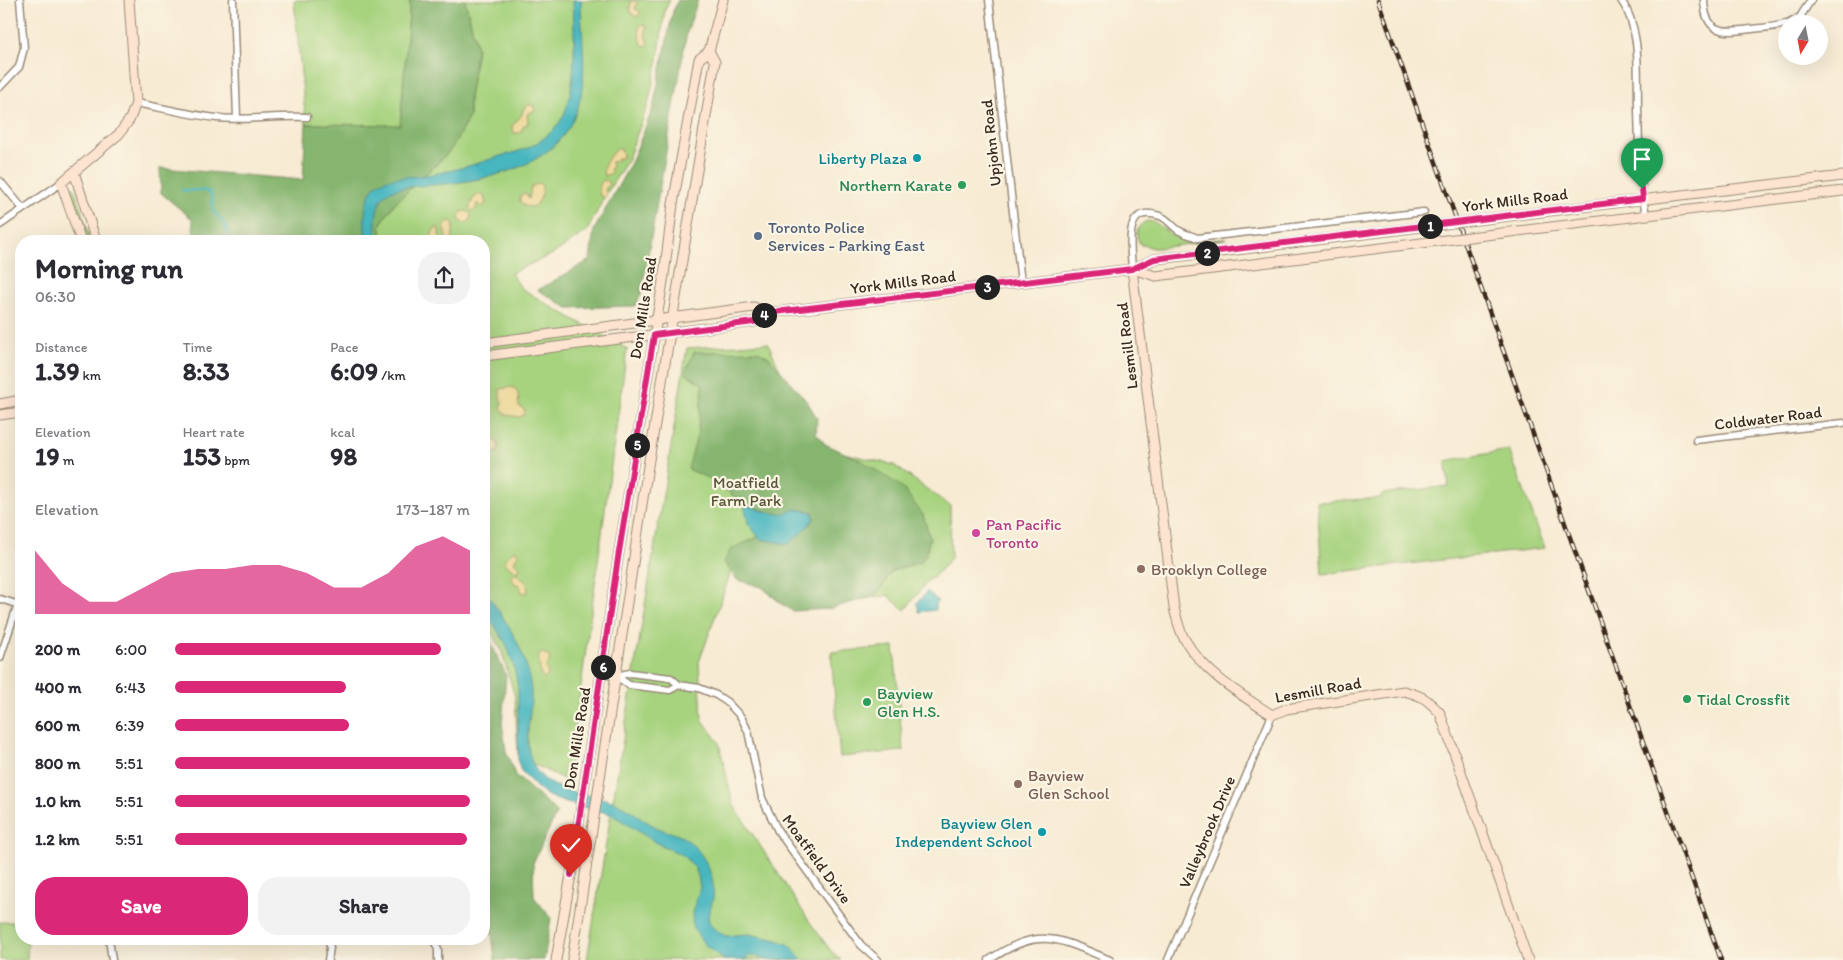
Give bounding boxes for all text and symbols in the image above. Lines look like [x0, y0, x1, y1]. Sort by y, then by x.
north arrow [1778, 15, 1828, 65]
map controls [1778, 15, 1828, 65]
street label: Upjohn Road [977, 98, 1005, 187]
pin [1621, 138, 1663, 189]
icon: arrive [1628, 145, 1656, 173]
place label: Liberty Plaza [818, 149, 907, 168]
marker: Liberty Plaza [911, 152, 923, 164]
place label: Northern Karate [839, 176, 952, 195]
marker: Northern Karate [956, 179, 968, 191]
street label: York Mills Road [1461, 184, 1569, 216]
pin: 1 [1418, 214, 1442, 238]
place label: Toronto Police Services - Parking East [768, 218, 925, 255]
text: 1 [1427, 218, 1434, 235]
marker: Toronto Police Services - Parking East [752, 230, 764, 242]
pin: 2 [1194, 240, 1220, 266]
text: 2 [1204, 245, 1211, 262]
text: Morning run [35, 251, 183, 285]
button: share [418, 252, 470, 304]
street label: Don Mills Road [626, 255, 661, 360]
street label: York Mills Road [849, 266, 957, 298]
pin: 3 [974, 274, 1000, 300]
text: 3 [984, 279, 991, 296]
text: 06:30 [35, 287, 76, 306]
street label: Lesmill Road [1112, 301, 1142, 390]
pin: 4 [752, 302, 776, 328]
text: 4 [760, 307, 769, 324]
text: Distance [35, 339, 87, 356]
text: Time [183, 339, 213, 356]
text: Pace [330, 339, 358, 356]
text: 1.39 [35, 356, 79, 386]
text: 8:33 [183, 356, 230, 386]
text: 6:09 [330, 356, 378, 386]
text: km [79, 367, 101, 384]
text: /km [378, 367, 406, 384]
street label: Coldwater Road [1713, 402, 1823, 434]
text: Elevation [35, 424, 91, 441]
text: Heart rate [183, 424, 245, 441]
text: kcal [330, 424, 355, 441]
pin: 5 [624, 432, 650, 458]
text: 5 [634, 437, 641, 454]
text: 19 [35, 441, 60, 471]
text: 153 [183, 441, 221, 471]
text: 98 [330, 441, 357, 471]
text: m [60, 452, 75, 469]
text: bpm [221, 452, 250, 469]
park label: Moatfield Farm Park [711, 473, 782, 510]
text: Elevation [35, 500, 99, 519]
text: 173–187 m [396, 500, 470, 519]
place label: Pan Pacific Toronto [986, 515, 1062, 552]
marker: Pan Pacific Toronto [970, 527, 982, 539]
place label: Brooklyn College [1151, 560, 1268, 579]
marker: Brooklyn College [1135, 563, 1147, 575]
text: 200 m [35, 640, 80, 659]
text: 6:00 [115, 640, 147, 659]
pin: 6 [590, 654, 616, 680]
text: 6 [600, 659, 607, 676]
street label: Lesmill Road [1273, 673, 1363, 707]
text: 400 m [35, 678, 81, 697]
text: 6:43 [115, 678, 146, 697]
place label: Bayview Glen H.S. [877, 684, 940, 721]
street label: Don Mills Road [560, 685, 595, 790]
place label: Tidal Crossfit [1697, 690, 1790, 709]
marker: Tidal Crossfit [1681, 693, 1693, 705]
marker: Bayview Glen H.S. [861, 696, 873, 708]
text: 600 m [35, 716, 80, 735]
text: 6:39 [115, 716, 144, 735]
text: 800 m [35, 754, 81, 773]
text: 5:51 [115, 754, 143, 773]
place label: Bayview Glen School [1028, 766, 1110, 803]
street label: Valleybrook Drive [1175, 773, 1239, 891]
marker: Bayview Glen School [1012, 778, 1024, 790]
text: 1.0 km [35, 792, 81, 811]
text: 5:51 [115, 792, 143, 811]
street label: Moatfield Drive [778, 811, 856, 907]
place label: Bayview Glen Independent School [895, 814, 1032, 851]
pin [550, 824, 592, 875]
marker: Bayview Glen Independent School [1036, 826, 1048, 838]
text: 1.2 km [35, 830, 80, 849]
text: 5:51 [115, 830, 143, 849]
icon: check [557, 831, 585, 859]
button: Save [35, 877, 248, 935]
button: Share [258, 877, 470, 935]

